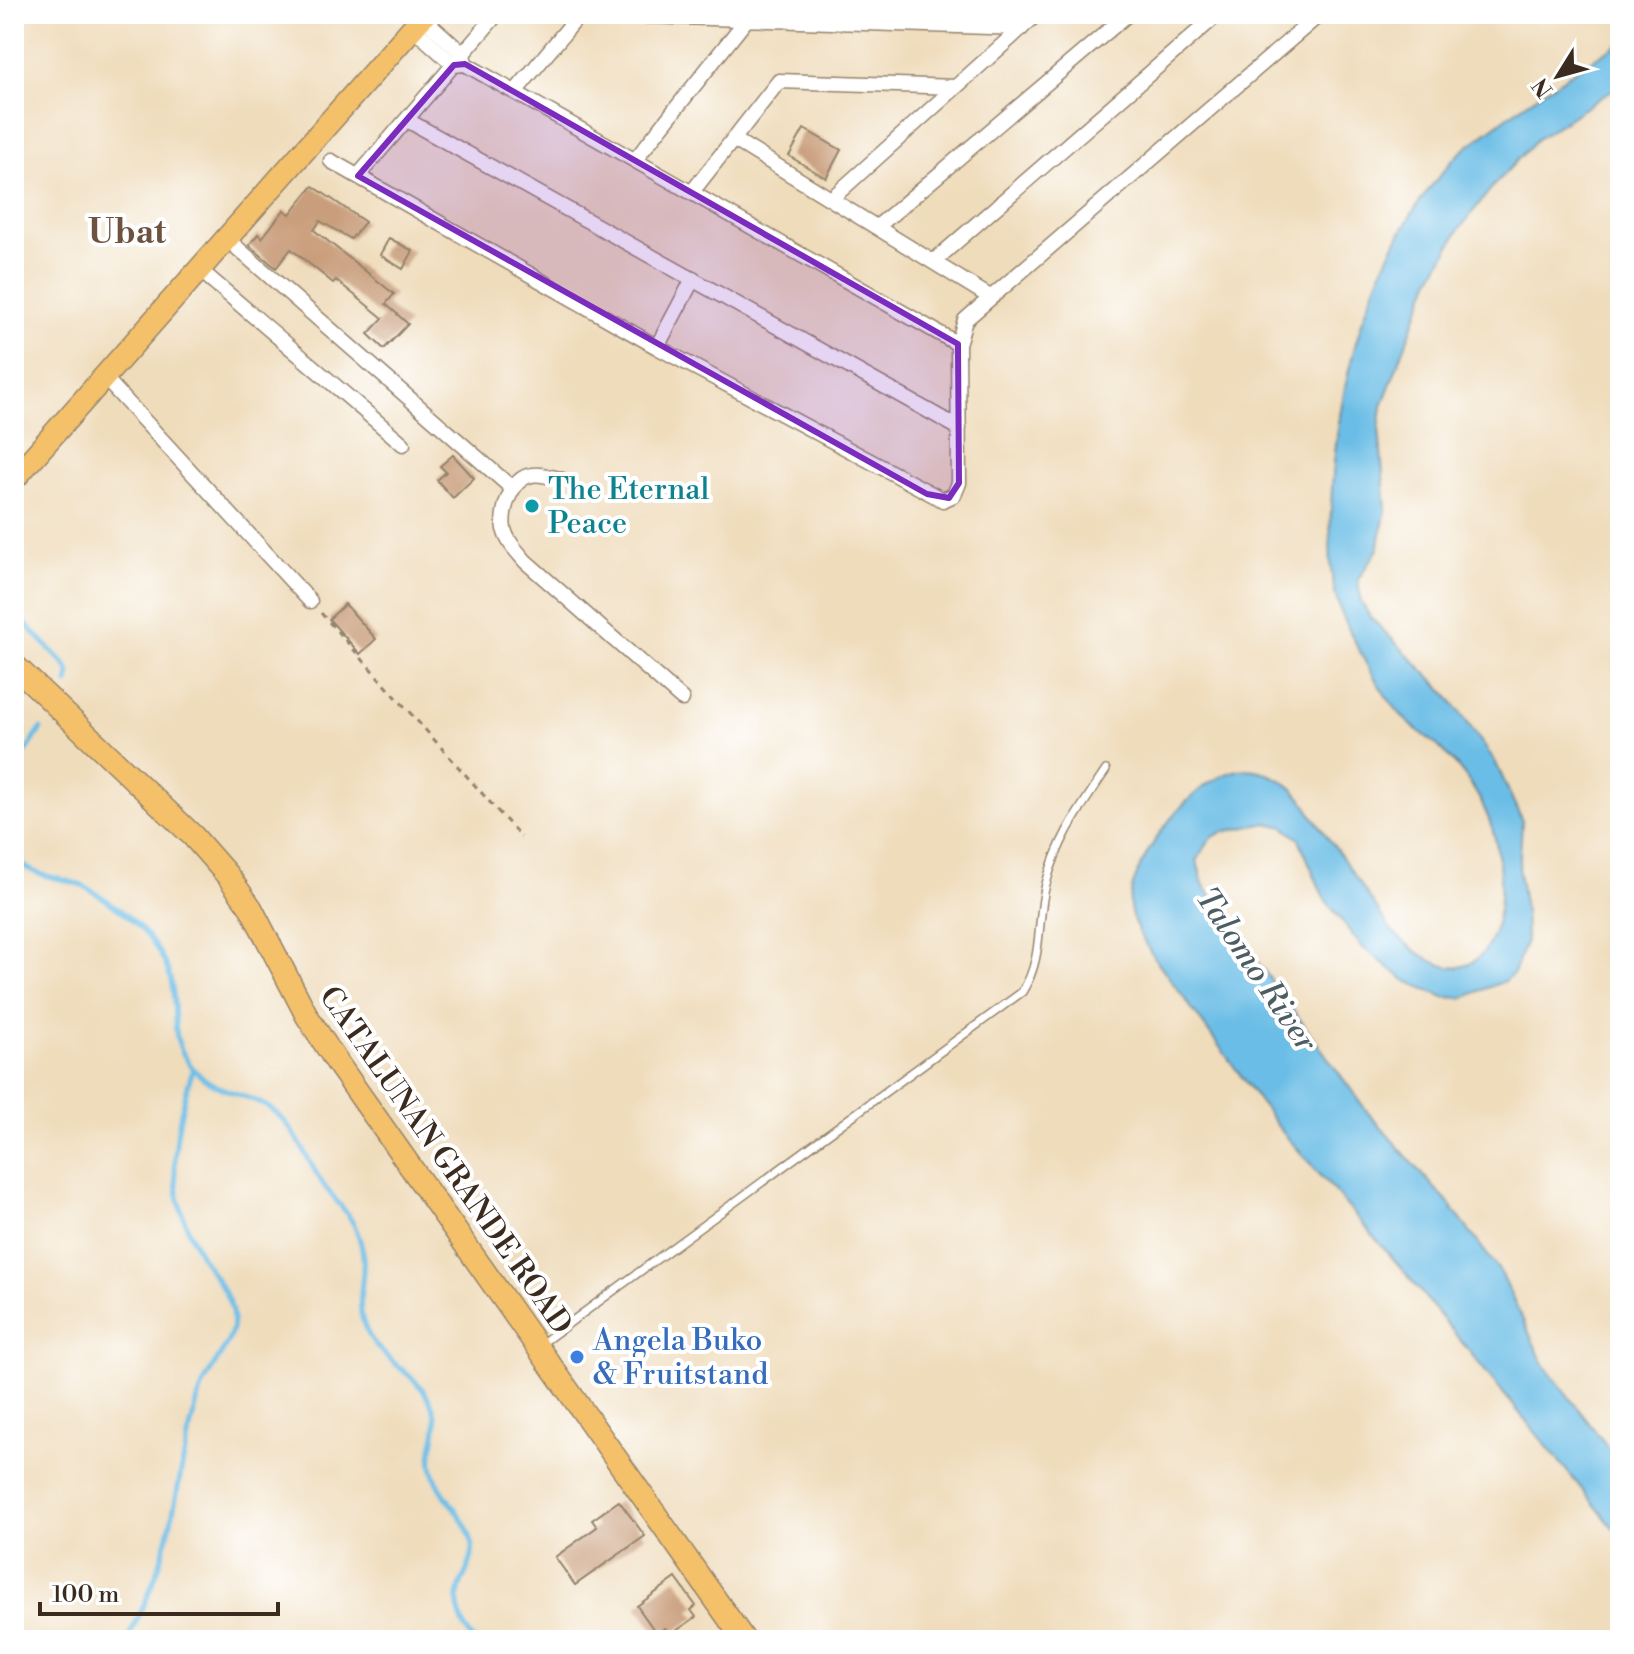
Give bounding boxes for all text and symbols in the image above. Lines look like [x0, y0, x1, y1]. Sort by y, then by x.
north arrow [1518, 36, 1598, 116]
text: N [1527, 72, 1559, 102]
district label: Ubat [88, 212, 167, 254]
place label: The Eternal Peace [548, 471, 710, 543]
marker: The Eternal Peace [523, 497, 541, 515]
water label: Talomo River [1187, 880, 1327, 1061]
street label: CATALUNAN GRANDE ROAD [310, 979, 580, 1342]
place label: Angela Buko & Fruitstand [592, 1322, 768, 1394]
marker: Angela Buko & Fruitstand [568, 1348, 586, 1366]
scale bar [40, 1566, 278, 1616]
text: 100 m [52, 1580, 119, 1610]

